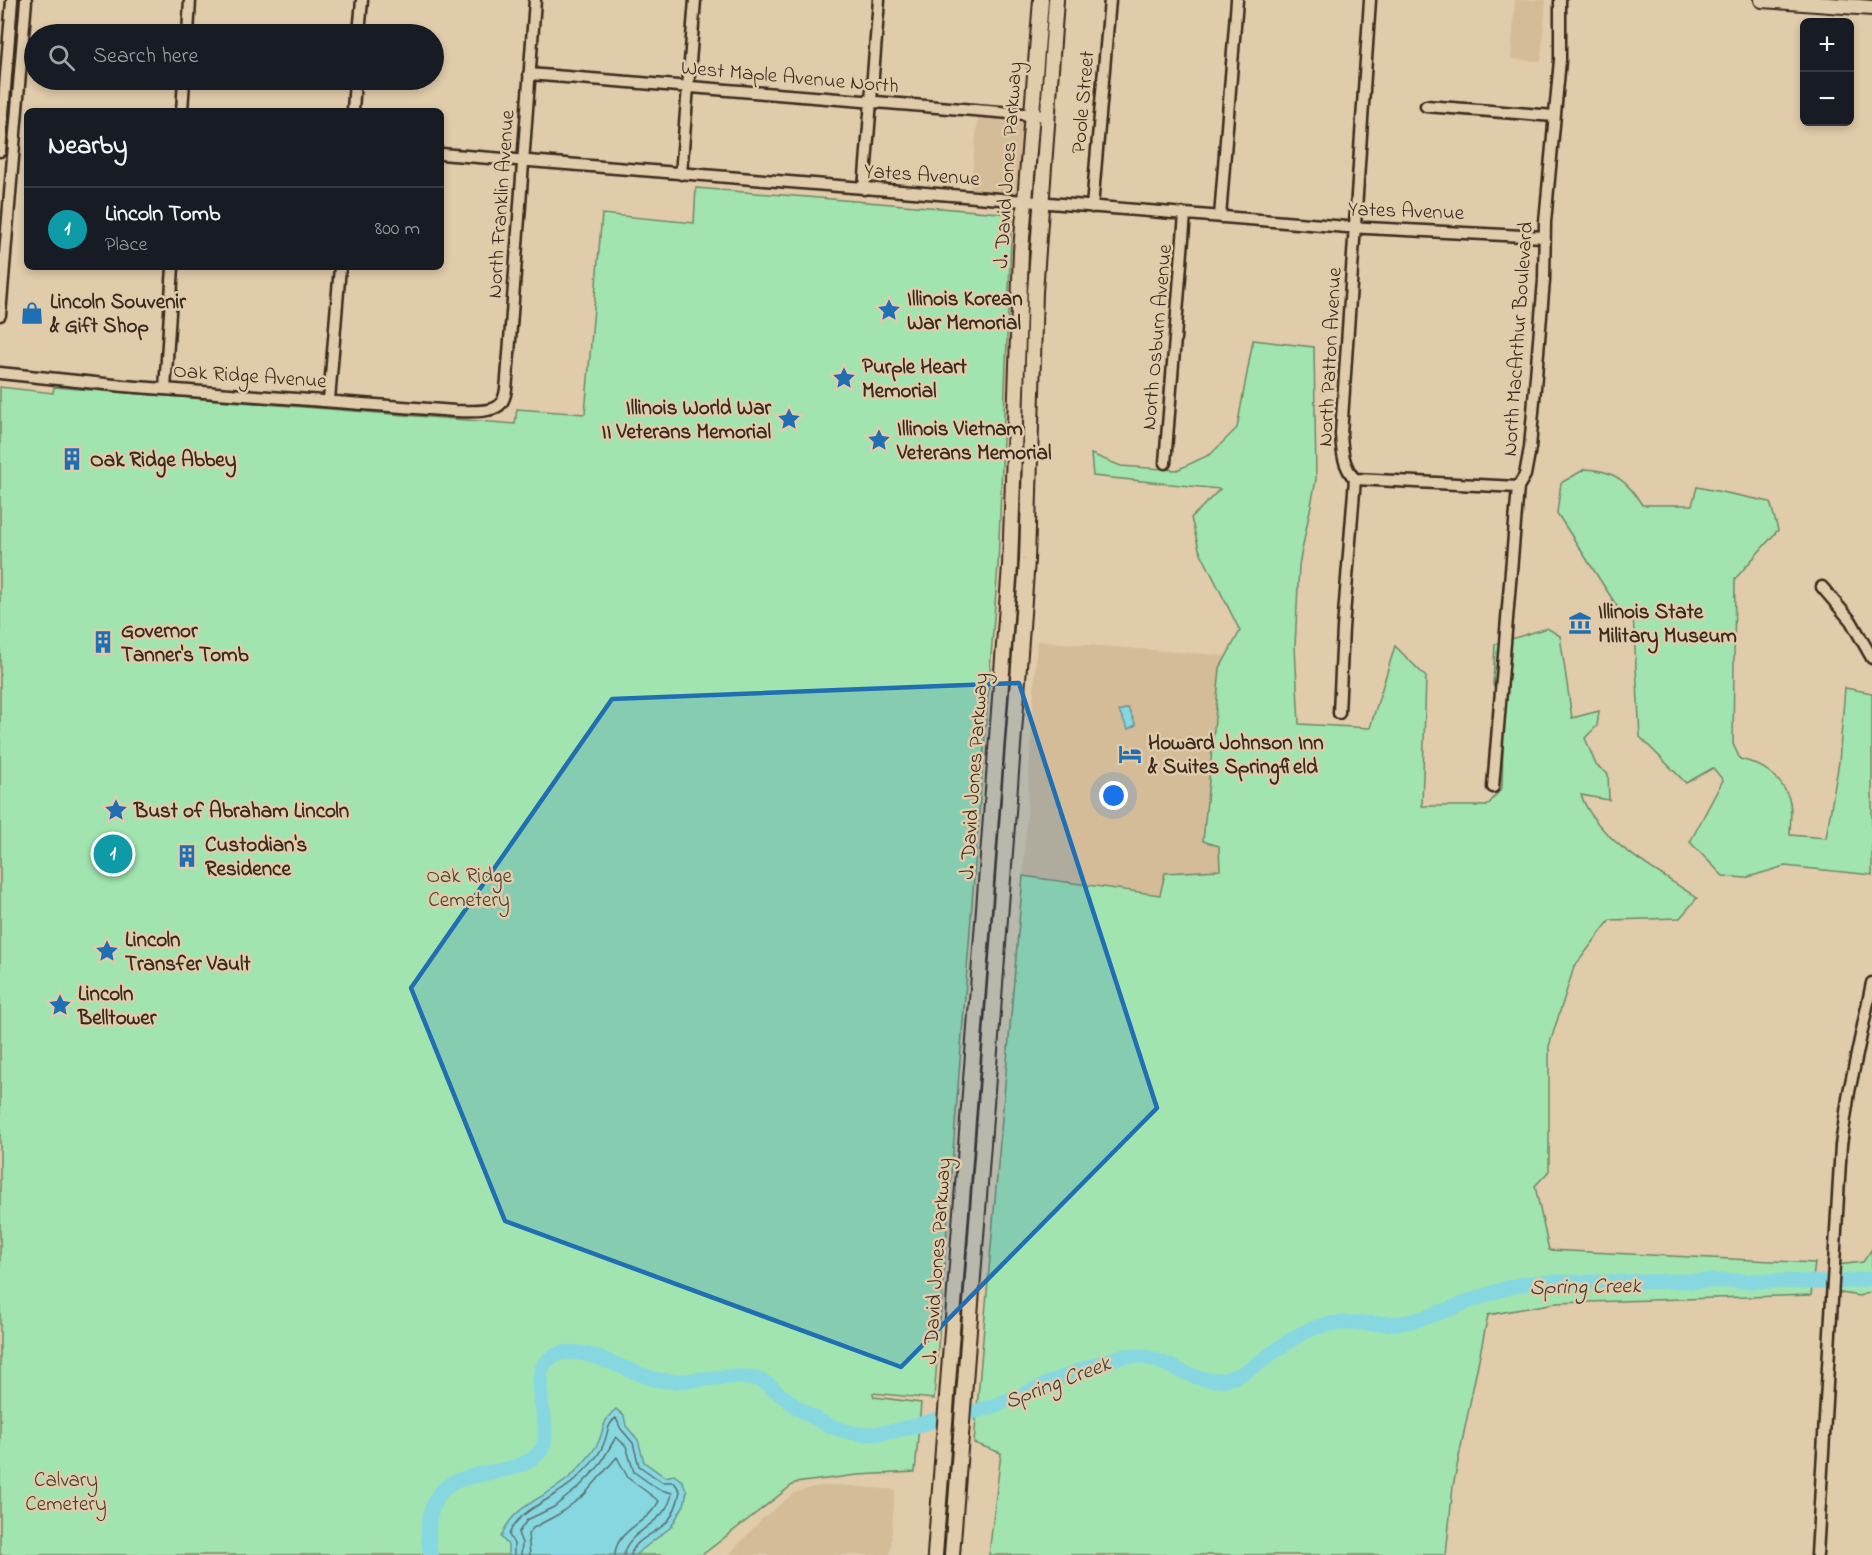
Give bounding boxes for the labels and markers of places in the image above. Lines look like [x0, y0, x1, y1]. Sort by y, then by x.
place label: Illinois Korean War Memorial [907, 285, 1022, 339]
place label: Lincoln Souvenir & Gift Shop [49, 288, 186, 342]
place icon: Illinois Korean War Memorial [876, 297, 902, 323]
shop icon: Lincoln Souvenir & Gift Shop [19, 300, 45, 326]
place label: Purple Heart Memorial [862, 353, 968, 407]
place icon: Purple Heart Memorial [831, 365, 857, 391]
place label: Illinois World War II Veterans Memorial [601, 394, 771, 448]
place icon: Illinois World War II Veterans Memorial [776, 406, 802, 432]
place label: Illinois Vietnam Veterans Memorial [896, 415, 1052, 469]
place icon: Illinois Vietnam Veterans Memorial [866, 427, 892, 453]
building icon: Oak Ridge Abbey [59, 446, 85, 472]
place label: Oak Ridge Abbey [90, 446, 237, 478]
place label: Illinois State Military Museum [1598, 598, 1737, 654]
museum icon: Illinois State Military Museum [1567, 610, 1593, 636]
place label: Governor Tanner's Tomb [121, 617, 250, 671]
building icon: Governor Tanner's Tomb [90, 629, 116, 655]
place label: Howard Johnson Inn & Suites Springfield [1147, 729, 1324, 785]
hotel icon: Howard Johnson Inn & Suites Springfield [1117, 741, 1143, 767]
place icon: Bust of Abraham Lincoln [103, 797, 129, 823]
place label: Bust of Abraham Lincoln [133, 797, 349, 827]
place label: Custodian's Residence [205, 831, 308, 885]
pin: 1 [94, 832, 132, 876]
building icon: Custodian's Residence [174, 843, 200, 869]
place label: Lincoln Transfer Vault [125, 926, 252, 980]
place icon: Lincoln Transfer Vault [94, 938, 120, 964]
place label: Lincoln Belltower [77, 980, 157, 1034]
place icon: Lincoln Belltower [47, 992, 73, 1018]

